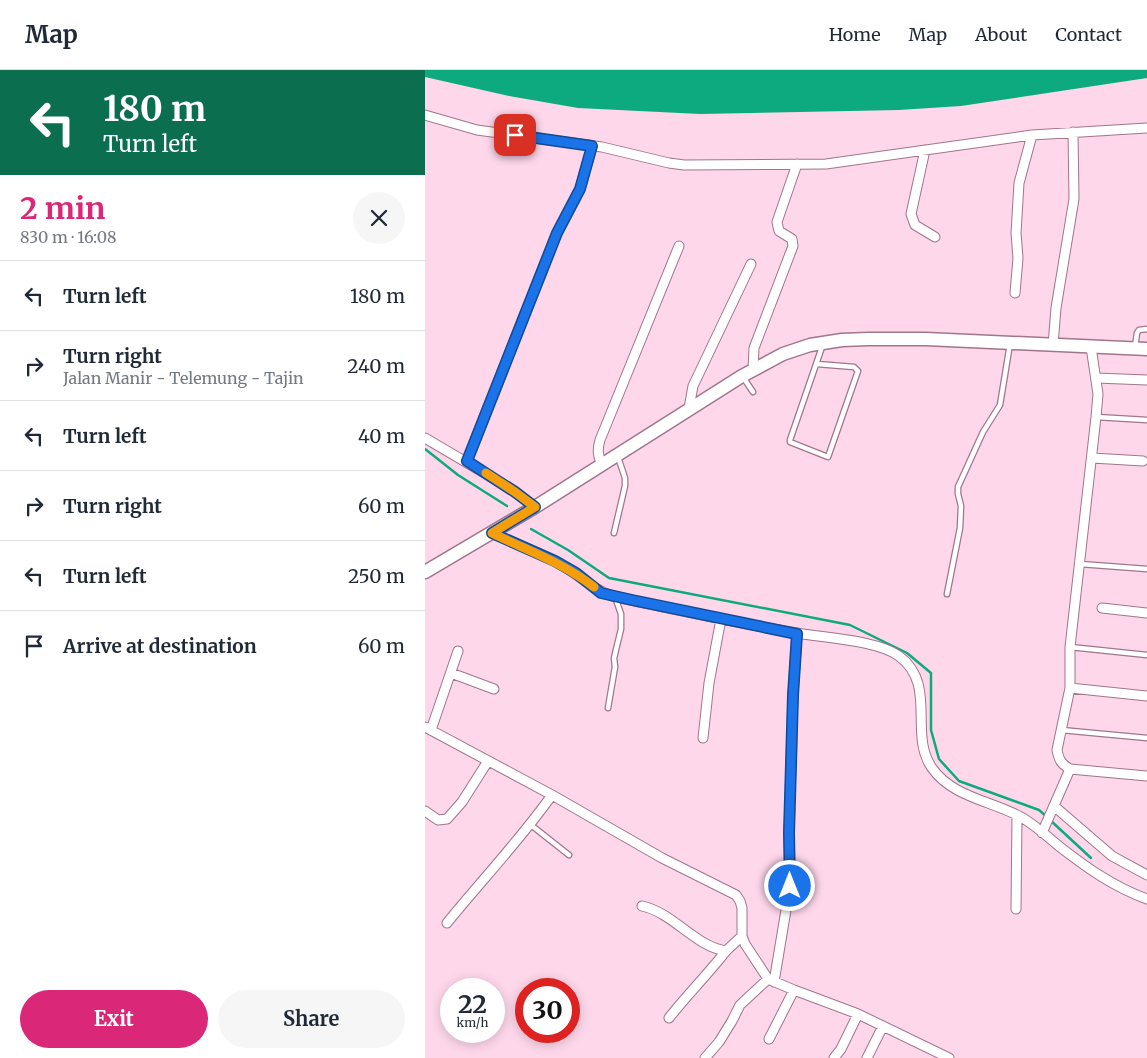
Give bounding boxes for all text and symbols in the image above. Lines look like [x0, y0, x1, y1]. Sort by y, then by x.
text: Map [25, 19, 78, 50]
text: Home [829, 23, 881, 46]
text: Map [909, 23, 947, 46]
text: About [975, 23, 1027, 46]
text: Contact [1055, 23, 1122, 46]
text: 180 m [103, 87, 206, 131]
icon: left [20, 90, 85, 155]
pin [494, 114, 536, 156]
icon: arrive [501, 121, 529, 149]
text: Turn left [103, 130, 197, 158]
text: 2 min [20, 189, 105, 227]
button: close [353, 192, 405, 244]
text: 830 m · 16:08 [20, 227, 117, 247]
icon: left [20, 282, 48, 310]
text: Turn left [63, 284, 147, 308]
text: 180 m [350, 284, 405, 308]
text: Turn right [63, 344, 162, 368]
icon: right [20, 352, 48, 380]
text: 240 m [347, 354, 405, 378]
text: Jalan Manir - Telemung - Tajin [63, 368, 304, 388]
icon: left [20, 422, 48, 450]
text: Turn left [63, 424, 147, 448]
text: 40 m [358, 424, 405, 448]
icon: right [20, 492, 48, 520]
text: Turn right [63, 494, 162, 518]
text: 60 m [358, 494, 405, 518]
icon: left [20, 562, 48, 590]
text: Turn left [63, 564, 147, 588]
text: 250 m [348, 564, 405, 588]
icon: arrive [20, 632, 48, 660]
text: Arrive at destination [63, 634, 257, 658]
text: 60 m [358, 634, 405, 658]
position arrow [763, 859, 815, 911]
speed limit sign: 30 [515, 978, 580, 1043]
text: 22 [458, 988, 487, 1020]
button: Exit [20, 990, 208, 1048]
button: Share [218, 990, 405, 1048]
text: km/h [457, 1015, 488, 1030]

